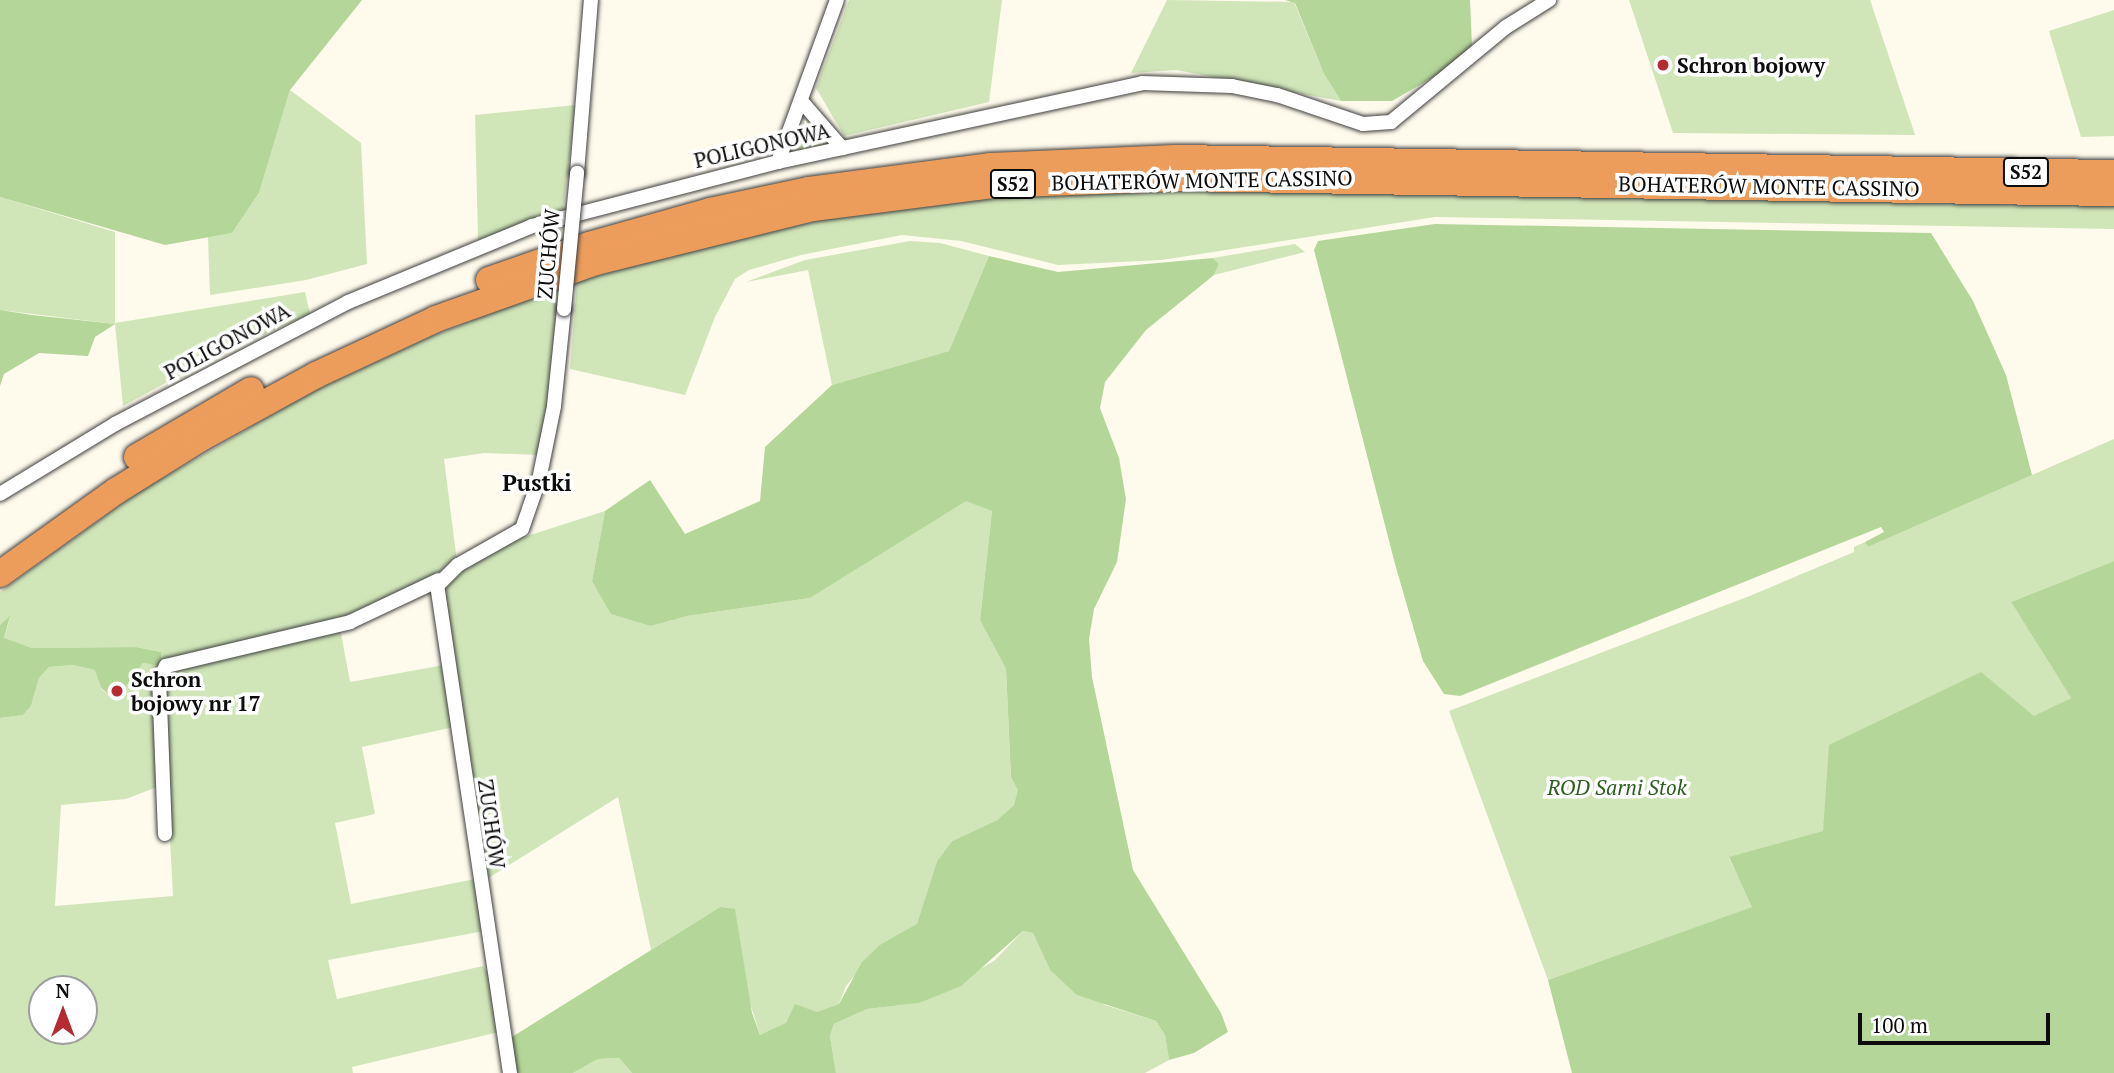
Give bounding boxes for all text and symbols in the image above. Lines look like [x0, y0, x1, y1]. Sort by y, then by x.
place label: Schron bojowy [1677, 52, 1825, 78]
marker: Schron bojowy [1655, 57, 1671, 73]
street label: POLIGONOWA [691, 117, 833, 173]
road number: S52 [2002, 156, 2050, 188]
street label: BOHATERÓW MONTE CASSINO [1051, 165, 1353, 195]
road number: S52 [988, 168, 1038, 200]
street label: BOHATERÓW MONTE CASSINO [1618, 171, 1920, 201]
street label: ZUCHÓW [532, 208, 564, 300]
street label: POLIGONOWA [160, 297, 294, 385]
district label: Pustki [502, 469, 572, 497]
place label: Schron bojowy nr 17 [131, 666, 261, 716]
marker: Schron bojowy nr 17 [109, 683, 125, 699]
park label: ROD Sarni Stok [1547, 774, 1687, 800]
street label: ZUCHÓW [473, 778, 511, 870]
north arrow [28, 975, 98, 1045]
text: N [56, 978, 70, 1003]
scale bar [1862, 1000, 2054, 1044]
text: 100 m [1871, 1011, 1928, 1039]

